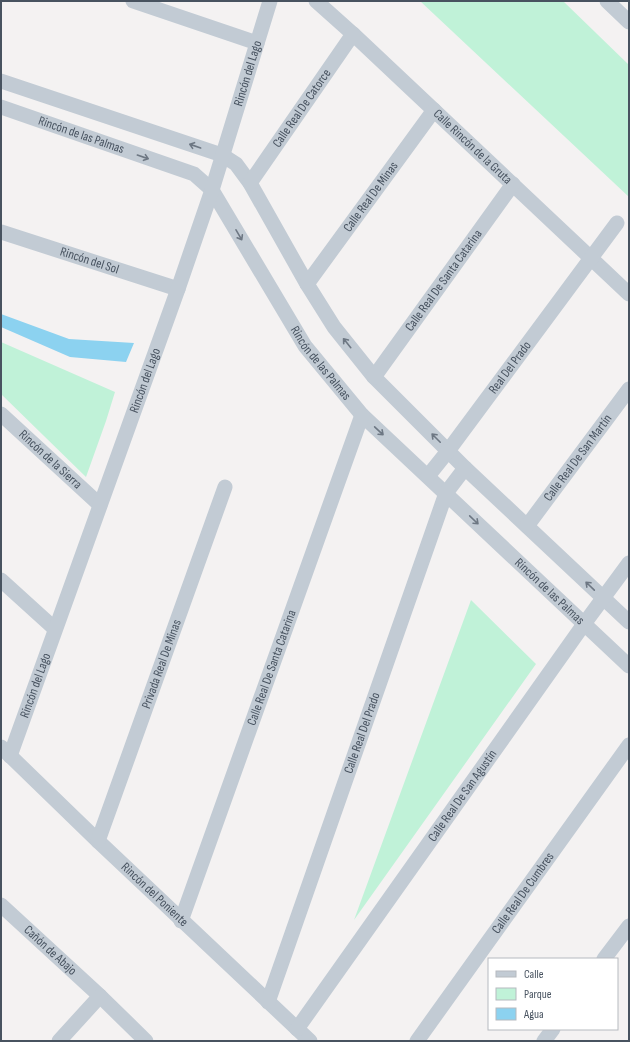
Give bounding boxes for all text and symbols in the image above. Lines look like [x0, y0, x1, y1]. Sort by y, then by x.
street label: Rincón del Lago [230, 39, 265, 108]
street label: Calle Real De Catorce [269, 66, 334, 150]
street label: Calle Rincón de la Gruta [430, 106, 515, 188]
street label: Rincón de las Palmas [36, 113, 127, 157]
one-way arrow [189, 142, 202, 149]
one-way arrow [137, 153, 149, 161]
street label: Calle Real De Minas [340, 158, 402, 235]
street label: Calle Real De Santa Catarina [402, 226, 486, 334]
one-way arrow [236, 229, 244, 241]
street label: Rincón del Sol [58, 244, 121, 277]
street label: Rincón de las Palmas [287, 323, 355, 404]
one-way arrow [343, 338, 351, 349]
street label: Real Del Prado [485, 338, 535, 397]
street label: Rincón del Lago [126, 346, 164, 415]
street label: Calle Real De San Martín [540, 411, 615, 504]
street label: Rincón de la Sierra [15, 426, 85, 492]
one-way arrow [374, 426, 384, 436]
one-way arrow [431, 433, 441, 443]
one-way arrow [469, 515, 479, 524]
street label: Rincón de las Palmas [511, 555, 588, 628]
one-way arrow [585, 582, 595, 591]
street label: Calle Real De Santa Catarina [244, 608, 300, 728]
street label: Privada Real De Minas [138, 617, 185, 711]
street label: Rincón del Lago [16, 651, 54, 720]
street label: Calle Real Del Prado [341, 690, 384, 776]
street label: Calle Real De San Agustín [424, 747, 500, 845]
street label: Calle Real De Cumbres [488, 849, 558, 937]
street label: Rincón del Poniente [118, 859, 192, 930]
street label: Cañón de Abajo [20, 922, 80, 979]
legend [488, 958, 618, 1030]
text: Calle [524, 967, 544, 982]
text: Parque [524, 987, 552, 1002]
text: Agua [523, 1007, 544, 1022]

